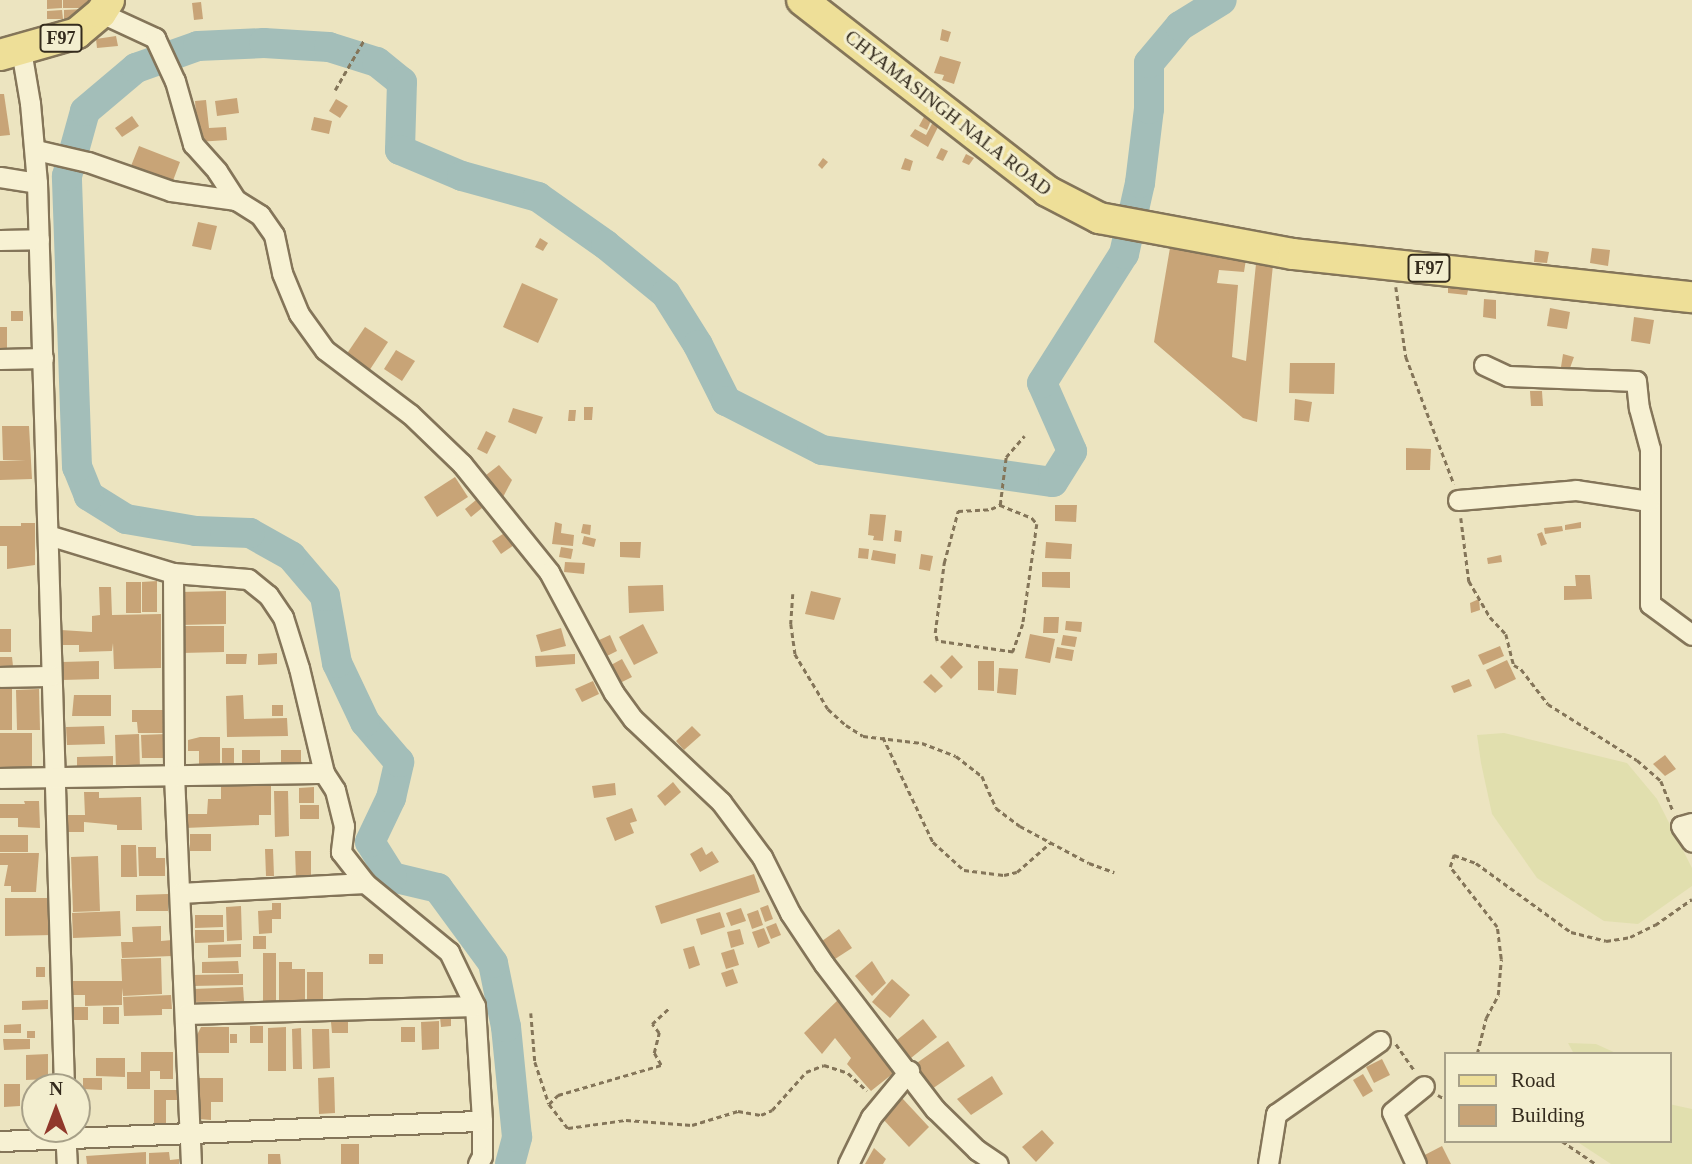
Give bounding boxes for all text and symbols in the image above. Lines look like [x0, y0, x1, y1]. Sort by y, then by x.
road number: F97 [38, 24, 84, 52]
street label: CHYAMASINGH NALA ROAD [844, 28, 1052, 198]
road number: F97 [1406, 254, 1452, 282]
legend [1444, 1052, 1671, 1143]
text: Road [1511, 1068, 1555, 1092]
north arrow [21, 1073, 91, 1143]
text: N [49, 1078, 63, 1099]
text: Building [1511, 1103, 1585, 1127]

